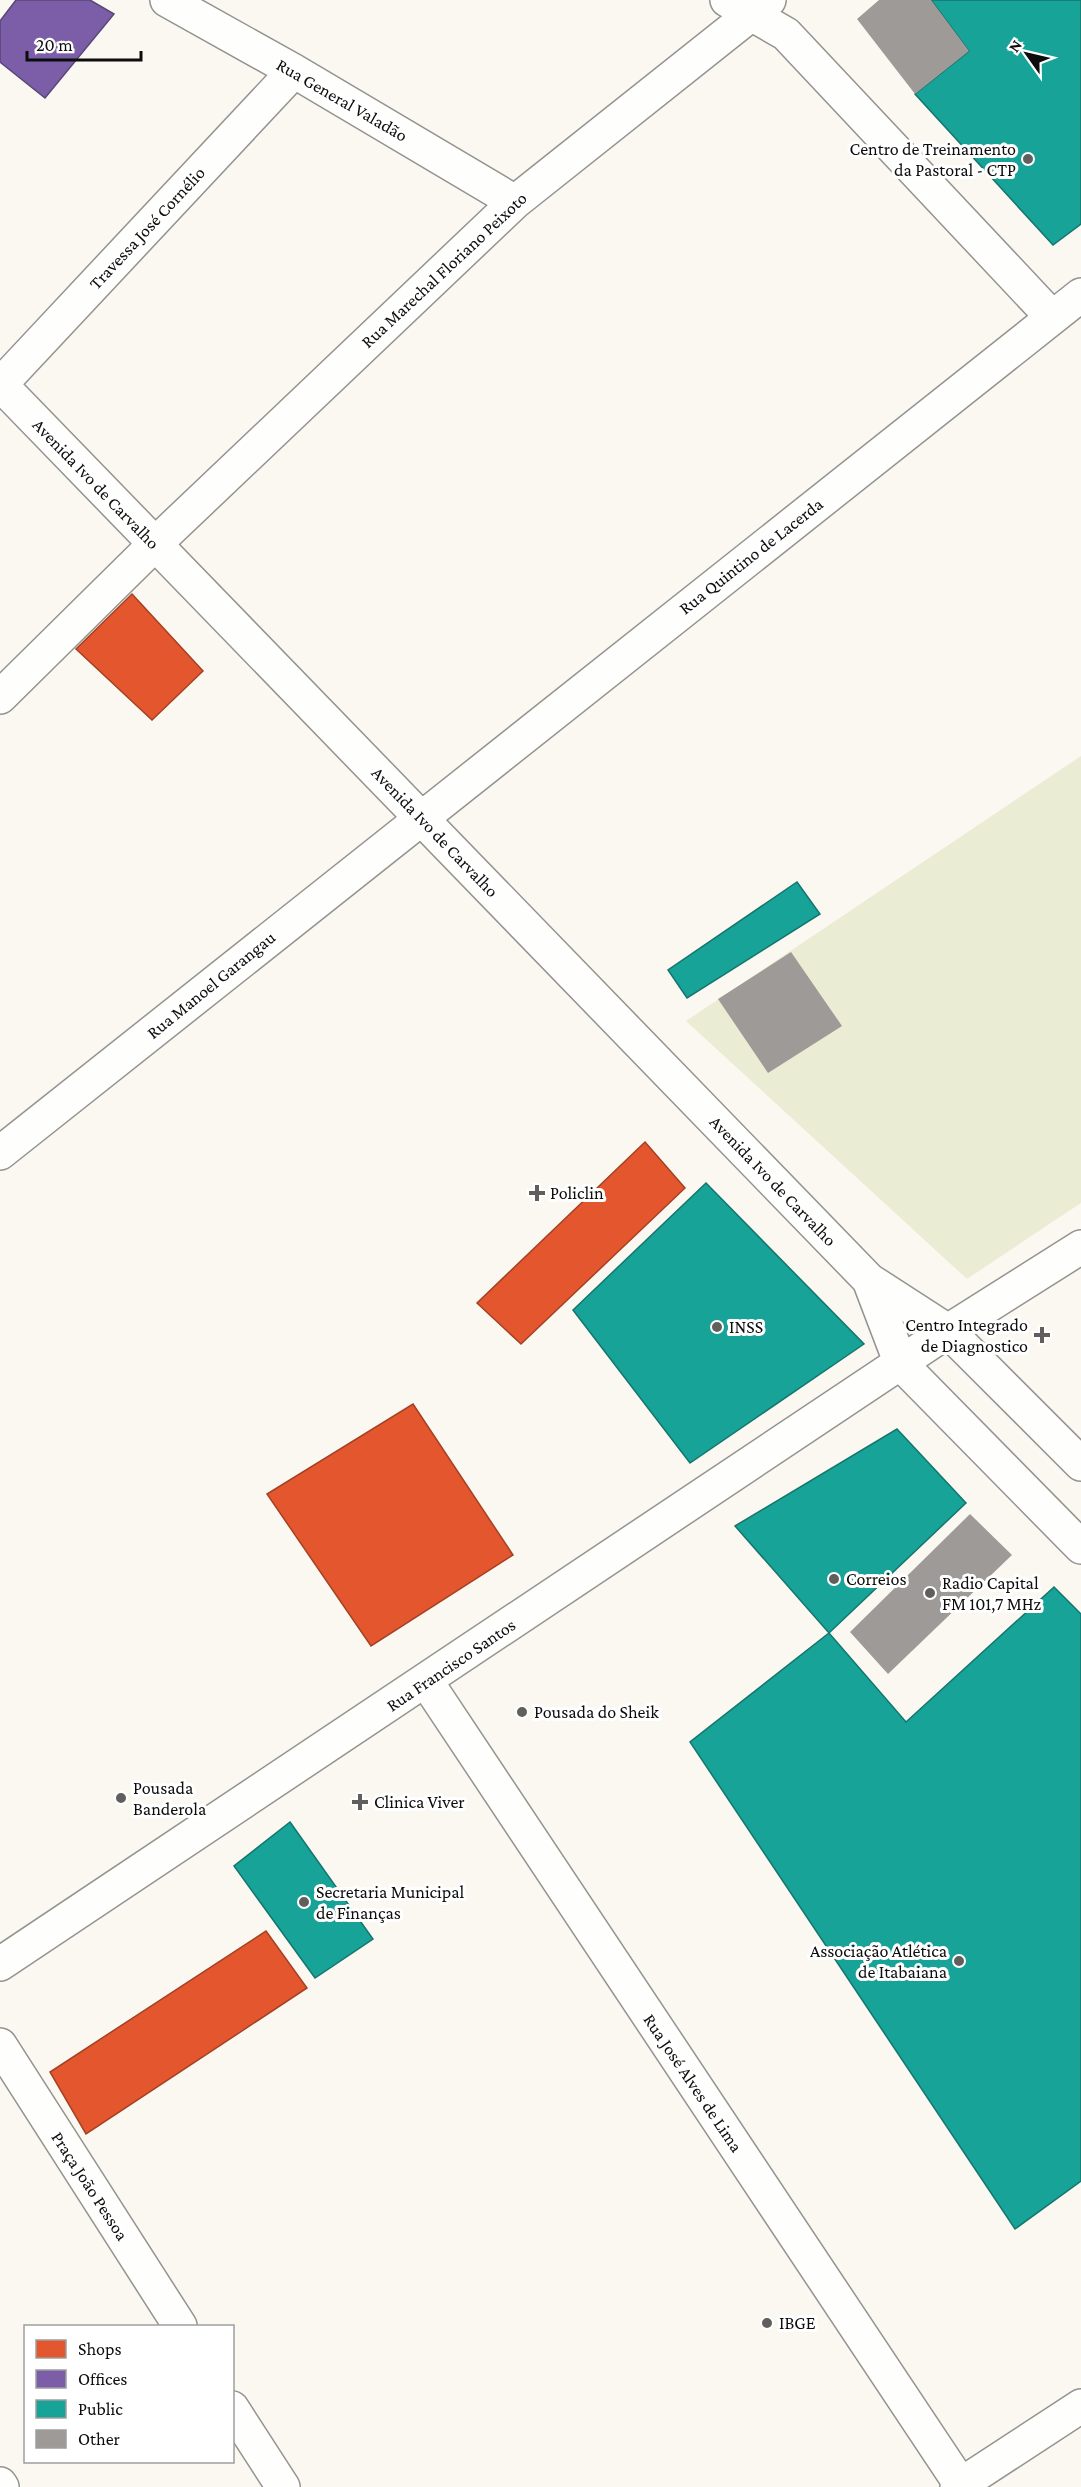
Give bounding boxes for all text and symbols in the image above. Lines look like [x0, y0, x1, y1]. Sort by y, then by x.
scale bar [27, 24, 141, 62]
north arrow [997, 24, 1057, 84]
text: 20 m [36, 35, 73, 55]
text: N [1005, 37, 1025, 55]
street label: Rua General Valadão [273, 54, 411, 146]
place label: Centro de Treinamento da Pastoral - CTP [850, 139, 1016, 180]
marker: Centro de Treinamento da Pastoral - CTP [1021, 152, 1035, 166]
street label: Travessa José Cornélio [85, 162, 209, 293]
street label: Rua Marechal Floriano Peixoto [357, 188, 531, 352]
street label: Avenida Ivo de Carvalho [29, 415, 163, 553]
street label: Rua Quintino de Lacerda [675, 494, 827, 618]
street label: Avenida Ivo de Carvalho [368, 763, 502, 901]
street label: Rua Manoel Garangau [143, 927, 279, 1043]
street label: Avenida Ivo de Carvalho [706, 1112, 840, 1250]
place label: Policlin [550, 1183, 604, 1203]
marker: Policlin [528, 1184, 546, 1202]
place label: Centro Integrado de Diagnostico [905, 1315, 1028, 1356]
place label: INSS [729, 1317, 763, 1337]
marker: INSS [710, 1320, 724, 1334]
marker: Centro Integrado de Diagnostico [1033, 1326, 1051, 1344]
place label: Correios [846, 1569, 907, 1589]
marker: Correios [827, 1572, 841, 1586]
place label: Radio Capital FM 101,7 MHz [942, 1573, 1041, 1614]
marker: Radio Capital FM 101,7 MHz [923, 1586, 937, 1600]
street label: Rua Francisco Santos [383, 1614, 519, 1716]
place label: Pousada do Sheik [534, 1702, 659, 1722]
marker: Pousada do Sheik [515, 1705, 529, 1719]
place label: Pousada Banderola [133, 1778, 206, 1819]
marker: Pousada Banderola [114, 1791, 128, 1805]
place label: Clinica Viver [374, 1792, 465, 1812]
marker: Clinica Viver [351, 1793, 369, 1811]
place label: Secretaria Municipal de Finanças [316, 1882, 465, 1923]
marker: Secretaria Municipal de Finanças [297, 1895, 311, 1909]
place label: Associação Atlética de Itabaiana [810, 1941, 947, 1982]
marker: Associação Atlética de Itabaiana [952, 1954, 966, 1968]
street label: Rua José Alves de Lima [639, 2010, 747, 2156]
street label: Praça João Pessoa [47, 2128, 133, 2244]
place label: IBGE [779, 2313, 816, 2333]
marker: IBGE [760, 2316, 774, 2330]
legend [24, 2325, 234, 2463]
text: Shops [78, 2339, 122, 2359]
text: Offices [78, 2369, 127, 2389]
text: Public [78, 2399, 123, 2419]
text: Other [78, 2429, 121, 2449]

